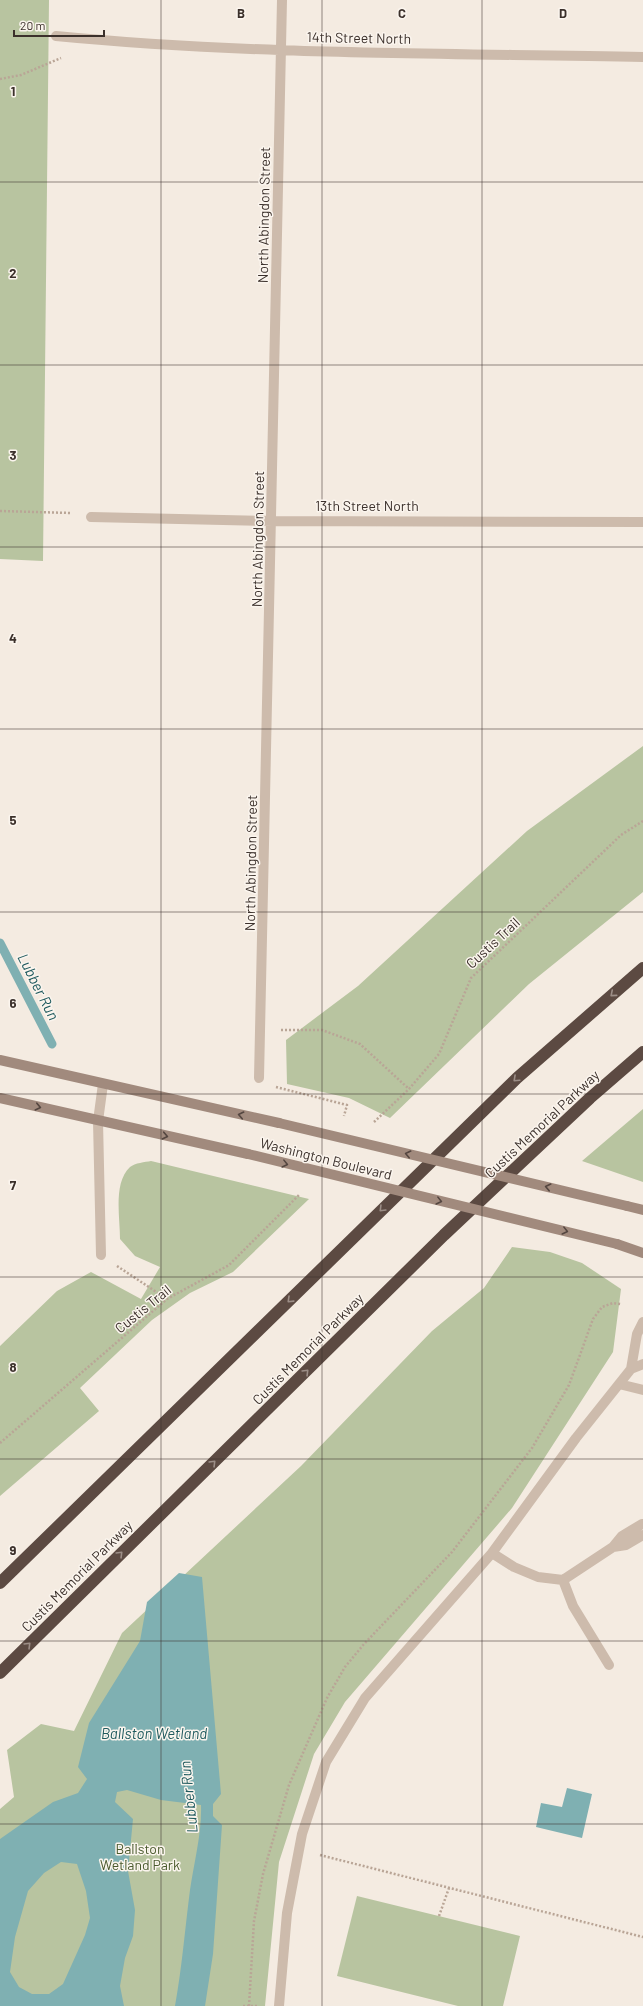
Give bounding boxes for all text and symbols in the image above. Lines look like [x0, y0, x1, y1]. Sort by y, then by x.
text: B [237, 5, 245, 21]
text: C [398, 5, 406, 21]
text: D [559, 5, 567, 21]
scale bar [14, 12, 104, 38]
text: 20 m [20, 18, 46, 32]
street label: 14th Street North [307, 28, 411, 47]
text: 1 [11, 83, 15, 99]
street label: North Abingdon Street [254, 147, 273, 283]
text: 2 [9, 265, 17, 281]
text: 3 [9, 447, 17, 463]
street label: North Abingdon Street [248, 471, 267, 607]
street label: 13th Street North [315, 497, 419, 514]
text: 4 [9, 630, 17, 646]
street label: North Abingdon Street [241, 795, 260, 931]
text: 5 [9, 812, 17, 828]
street label: Custis Trail [462, 914, 523, 972]
water label: Lubber Run [14, 950, 63, 1023]
one-way arrow [611, 989, 618, 996]
text: 6 [10, 995, 17, 1011]
street label: Custis Memorial Parkway [481, 1066, 603, 1181]
one-way arrow [513, 1075, 521, 1082]
one-way arrow [34, 1102, 41, 1111]
one-way arrow [238, 1111, 244, 1119]
one-way arrow [161, 1132, 168, 1140]
street label: Washington Boulevard [258, 1134, 394, 1183]
one-way arrow [405, 1151, 411, 1159]
one-way arrow [282, 1159, 289, 1167]
text: 7 [10, 1177, 17, 1193]
one-way arrow [545, 1184, 551, 1192]
one-way arrow [436, 1196, 442, 1204]
one-way arrow [379, 1204, 387, 1212]
one-way arrow [562, 1227, 569, 1235]
street label: Custis Trail [111, 1281, 174, 1336]
street label: Custis Memorial Parkway [248, 1289, 367, 1408]
one-way arrow [287, 1295, 295, 1303]
text: 8 [9, 1359, 17, 1375]
one-way arrow [301, 1369, 309, 1377]
one-way arrow [208, 1460, 216, 1468]
street label: Custis Memorial Parkway [17, 1516, 136, 1635]
text: 9 [10, 1542, 17, 1558]
one-way arrow [116, 1551, 123, 1559]
one-way arrow [23, 1642, 31, 1650]
water label: Ballston Wetland [101, 1724, 207, 1742]
water label: Lubber Run [175, 1760, 201, 1834]
park label: Ballston Wetland Park [100, 1840, 180, 1873]

